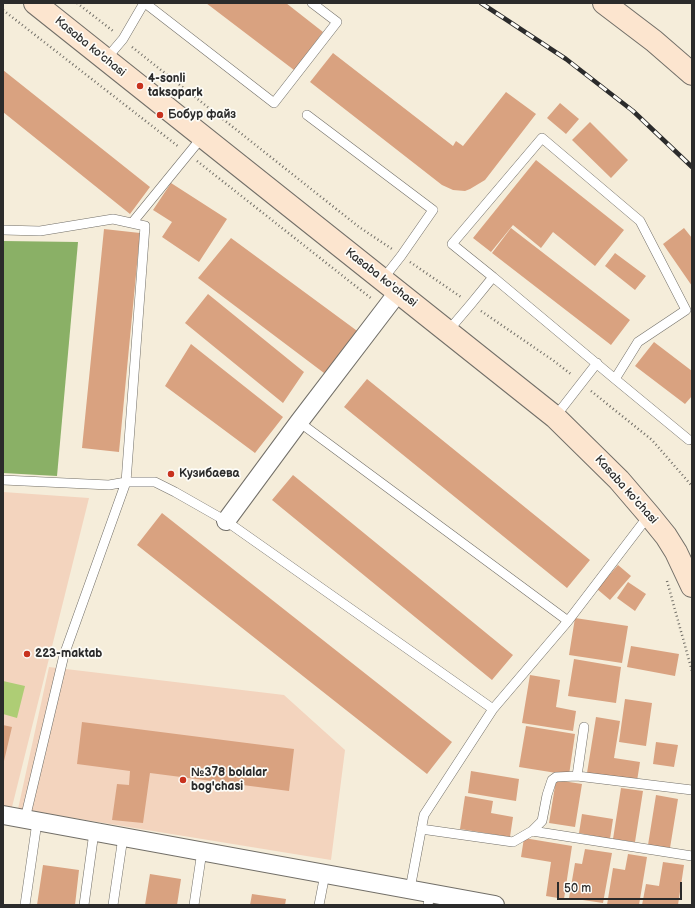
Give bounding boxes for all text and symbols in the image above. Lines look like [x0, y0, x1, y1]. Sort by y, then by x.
street label: Kasaba ko'chasi [52, 14, 128, 80]
place label: 4-sonli taksopark [148, 72, 203, 100]
marker: 4-sonli taksopark [135, 81, 145, 91]
place label: Бобур файз [168, 108, 236, 122]
marker: Бобур файз [155, 110, 165, 120]
street label: Kasaba ko'chasi [342, 245, 420, 311]
street label: Kasaba ko'chasi [591, 453, 661, 527]
place label: Кузибаева [179, 467, 240, 481]
marker: Кузибаева [166, 469, 176, 479]
place label: 223-maktab [35, 647, 102, 661]
marker: 223-maktab [22, 649, 32, 659]
place label: №378 bolalar bog'chasi [191, 766, 267, 794]
marker: №378 bolalar bog'chasi [178, 775, 188, 785]
scale bar [559, 874, 684, 900]
text: 50 m [564, 881, 591, 896]

